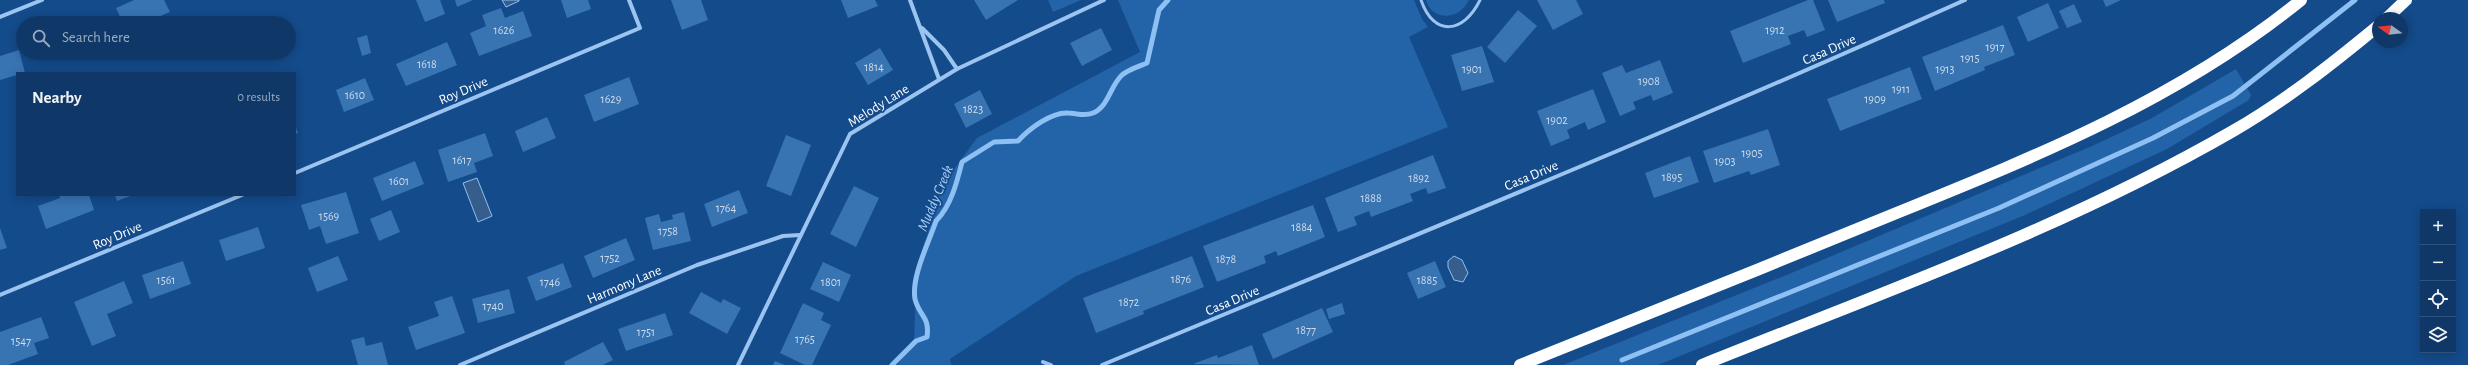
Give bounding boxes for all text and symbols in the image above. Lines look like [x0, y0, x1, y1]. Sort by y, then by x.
north arrow [2372, 12, 2408, 48]
search box [16, 16, 296, 60]
house number: 1626 [494, 24, 515, 36]
house number: 1912 [1765, 24, 1785, 36]
icon: search [30, 27, 52, 49]
text: Search here [62, 30, 130, 45]
street label: Casa Drive [1801, 32, 1858, 68]
house number: 1917 [1986, 41, 2004, 53]
house number: 1915 [1961, 52, 1979, 64]
house number: 1618 [417, 58, 437, 70]
house number: 1814 [864, 61, 884, 73]
house number: 1901 [1462, 63, 1482, 75]
house number: 1913 [1936, 63, 1954, 75]
street label: Roy Drive [437, 74, 490, 107]
house number: 1908 [1638, 75, 1660, 87]
street label: Melody Lane [846, 82, 911, 130]
house number: 1911 [1892, 83, 1910, 95]
text: Nearby [32, 89, 82, 106]
house number: 1610 [345, 89, 365, 101]
text: 0 results [237, 91, 280, 104]
house number: 1629 [601, 93, 622, 105]
house number: 1909 [1864, 93, 1886, 105]
house number: 1823 [963, 103, 983, 115]
house number: 1902 [1546, 114, 1568, 126]
house number: 1905 [1741, 147, 1763, 159]
house number: 1617 [453, 154, 471, 166]
house number: 1903 [1714, 155, 1736, 167]
street label: Casa Drive [1503, 158, 1560, 193]
water label: Muddy Creek [915, 163, 956, 233]
house number: 1895 [1662, 171, 1682, 183]
house number: 1892 [1409, 172, 1430, 184]
house number: 1601 [389, 175, 409, 187]
house number: 1888 [1360, 192, 1382, 204]
house number: 1764 [716, 202, 736, 214]
map controls [2420, 209, 2456, 353]
button: + [2420, 209, 2456, 245]
house number: 1569 [319, 210, 340, 222]
street label: Roy Drive [91, 219, 144, 252]
house number: 1884 [1291, 221, 1313, 233]
house number: 1758 [658, 225, 678, 237]
button: − [2420, 245, 2456, 281]
house number: 1752 [600, 252, 620, 264]
house number: 1878 [1216, 253, 1237, 265]
street label: Harmony Lane [585, 263, 664, 307]
house number: 1876 [1171, 273, 1192, 285]
house number: 1561 [157, 274, 175, 286]
house number: 1885 [1417, 274, 1437, 286]
house number: 1746 [540, 276, 561, 288]
house number: 1801 [821, 276, 841, 288]
button: locate [2420, 281, 2456, 317]
street label: Casa Drive [1204, 283, 1261, 318]
house number: 1872 [1119, 296, 1140, 308]
house number: 1740 [482, 300, 504, 312]
button: layers [2420, 317, 2456, 353]
house number: 1877 [1296, 324, 1316, 336]
house number: 1751 [637, 326, 655, 338]
house number: 1765 [795, 333, 815, 345]
house number: 1547 [11, 335, 31, 347]

